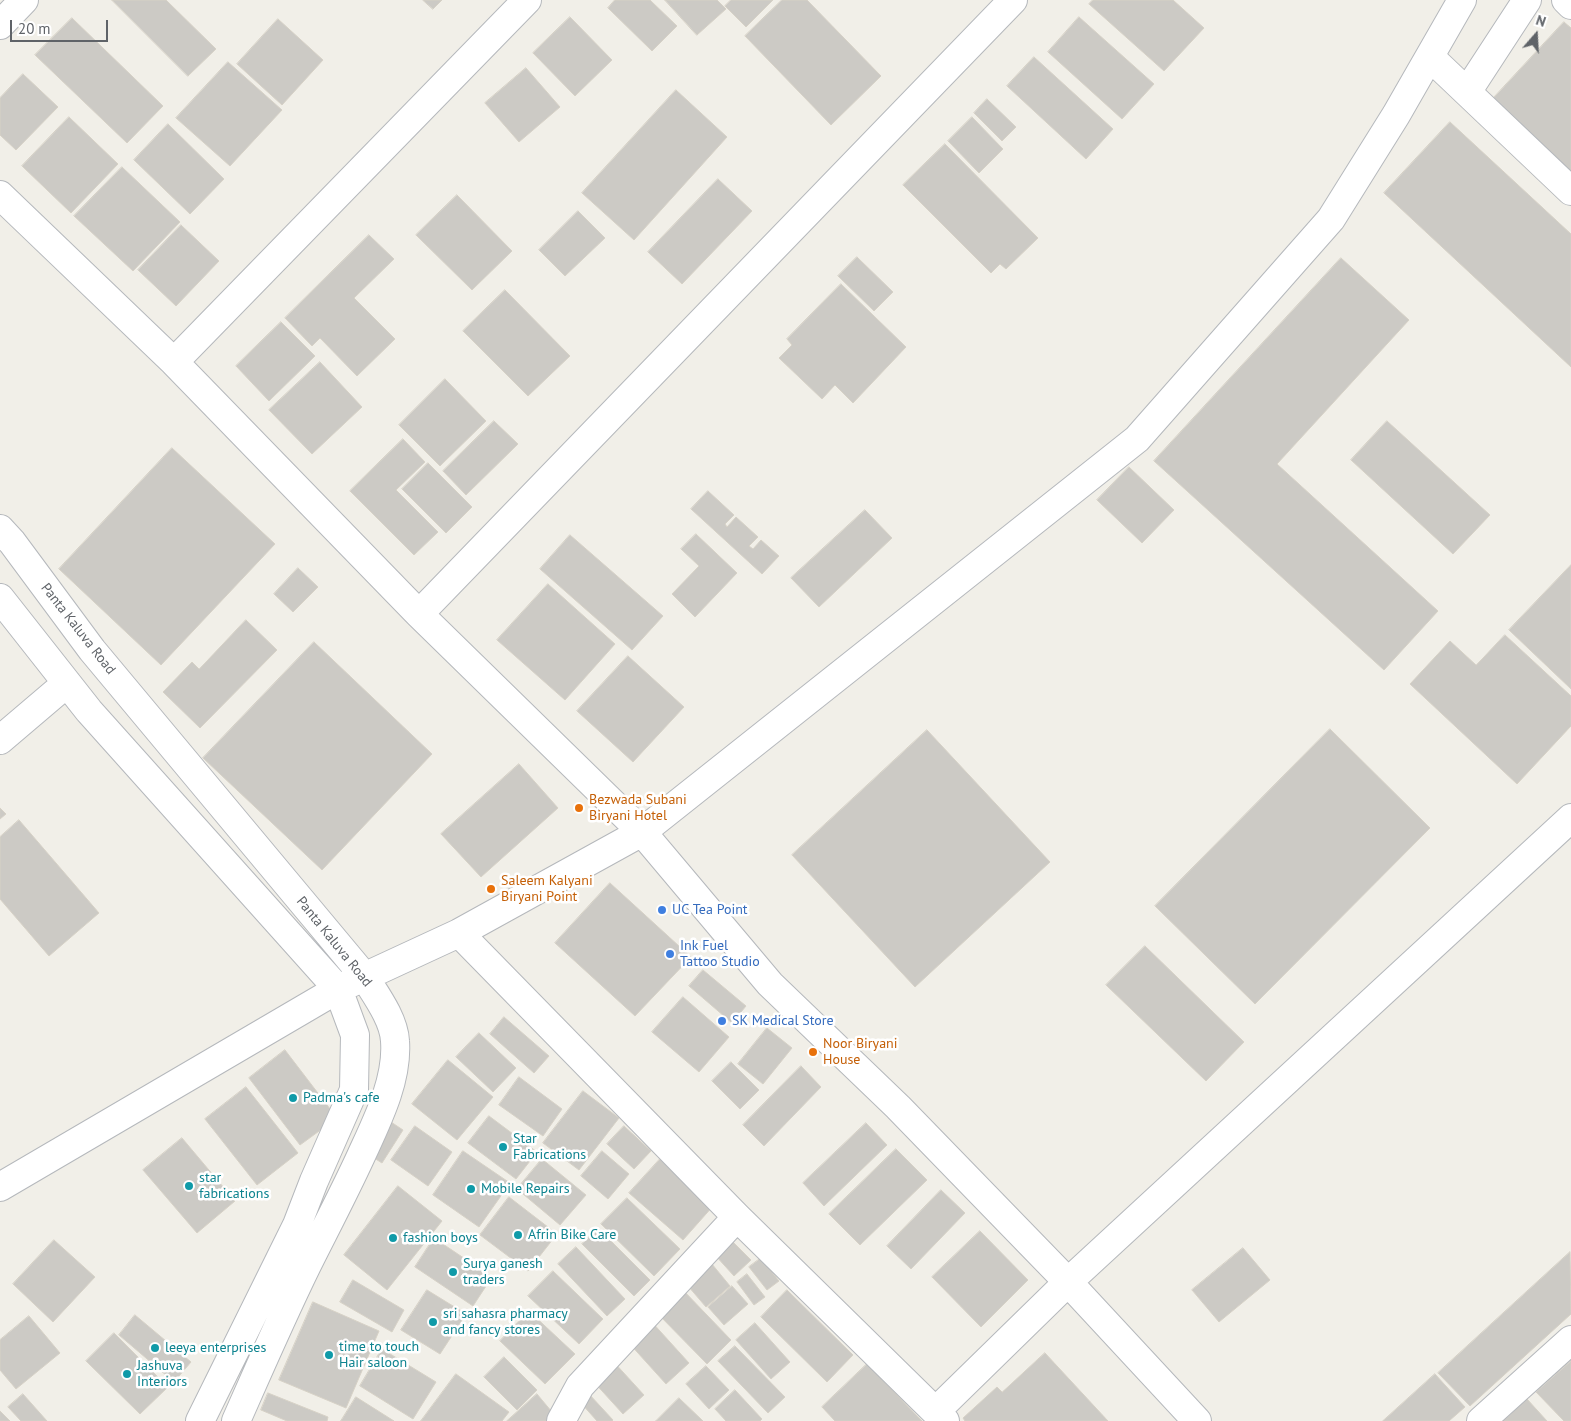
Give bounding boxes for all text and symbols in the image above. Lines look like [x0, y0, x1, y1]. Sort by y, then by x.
scale bar [12, 10, 110, 42]
north arrow [1511, 10, 1561, 60]
text: N [1534, 11, 1548, 31]
text: 20 m [18, 19, 51, 38]
street label: Panta Kaluva Road [37, 580, 119, 678]
place label: Bezwada Subani Biryani Hotel [589, 792, 687, 824]
marker: Bezwada Subani Biryani Hotel [573, 802, 585, 814]
place label: Saleem Kalyani Biryani Point [501, 873, 593, 906]
marker: Saleem Kalyani Biryani Point [485, 883, 497, 895]
street label: Panta Kaluva Road [292, 894, 376, 990]
place label: UC Tea Point [672, 902, 748, 918]
marker: UC Tea Point [656, 904, 668, 916]
place label: Ink Fuel Tattoo Studio [680, 938, 760, 970]
marker: Ink Fuel Tattoo Studio [664, 948, 676, 960]
place label: SK Medical Store [732, 1013, 834, 1029]
marker: SK Medical Store [716, 1015, 728, 1027]
place label: Noor Biryani House [823, 1036, 897, 1068]
marker: Noor Biryani House [807, 1046, 819, 1058]
place label: Padma's cafe [303, 1090, 380, 1106]
marker: Padma's cafe [287, 1092, 299, 1104]
place label: Star Fabrications [513, 1131, 586, 1164]
marker: Star Fabrications [497, 1141, 509, 1153]
place label: star fabrications [199, 1170, 269, 1202]
marker: star fabrications [183, 1180, 195, 1192]
place label: Mobile Repairs [481, 1181, 570, 1197]
marker: Mobile Repairs [465, 1183, 477, 1195]
place label: Afrin Bike Care [528, 1227, 616, 1243]
marker: Afrin Bike Care [512, 1229, 524, 1241]
place label: fashion boys [403, 1230, 478, 1246]
marker: fashion boys [387, 1232, 399, 1244]
place label: Surya ganesh traders [463, 1256, 543, 1288]
marker: Surya ganesh traders [447, 1266, 459, 1278]
place label: sri sahasra pharmacy and fancy stores [443, 1306, 568, 1338]
marker: sri sahasra pharmacy and fancy stores [427, 1316, 439, 1328]
place label: time to touch Hair saloon [339, 1339, 419, 1371]
place label: leeya enterprises [165, 1340, 266, 1356]
marker: leeya enterprises [149, 1342, 161, 1354]
marker: time to touch Hair saloon [323, 1349, 335, 1361]
place label: Jashuva Interiors [137, 1358, 187, 1390]
marker: Jashuva Interiors [121, 1368, 133, 1380]

